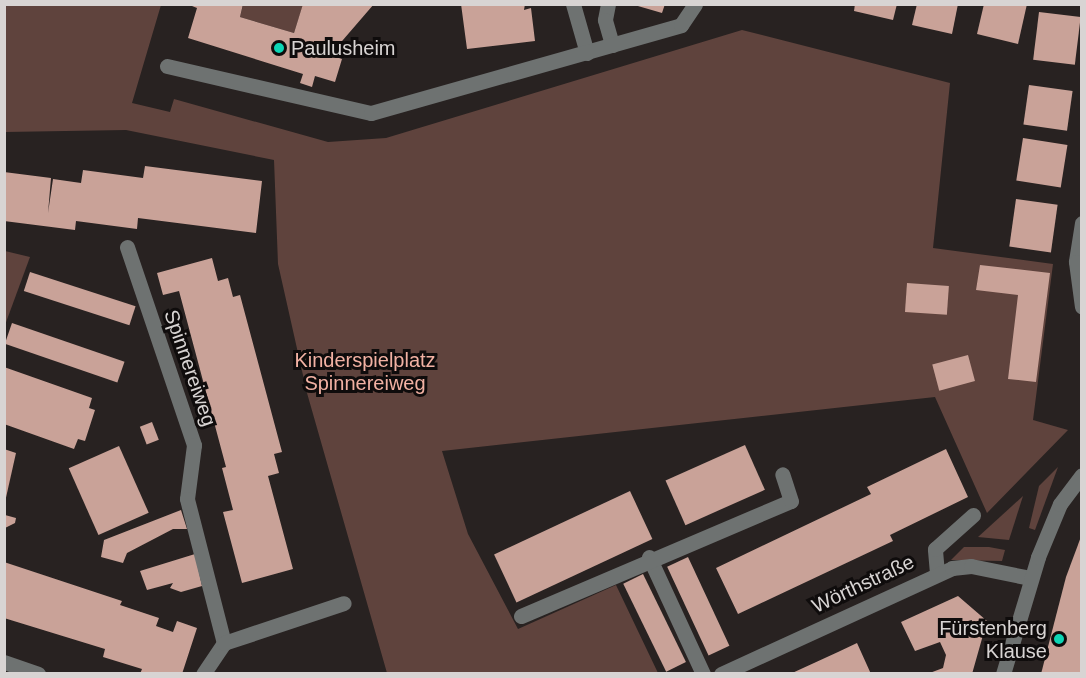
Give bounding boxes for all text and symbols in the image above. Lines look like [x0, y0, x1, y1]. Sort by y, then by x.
place label: Paulusheim [291, 36, 396, 60]
marker: Paulusheim [272, 41, 286, 55]
street label: Spinnereiweg [159, 307, 221, 429]
park label: Kinderspielplatz Spinnereiweg [294, 349, 436, 396]
street label: Wörthstraße [808, 550, 918, 618]
place label: Fürstenberg Klause [939, 616, 1047, 663]
marker: Fürstenberg Klause [1052, 632, 1066, 646]

